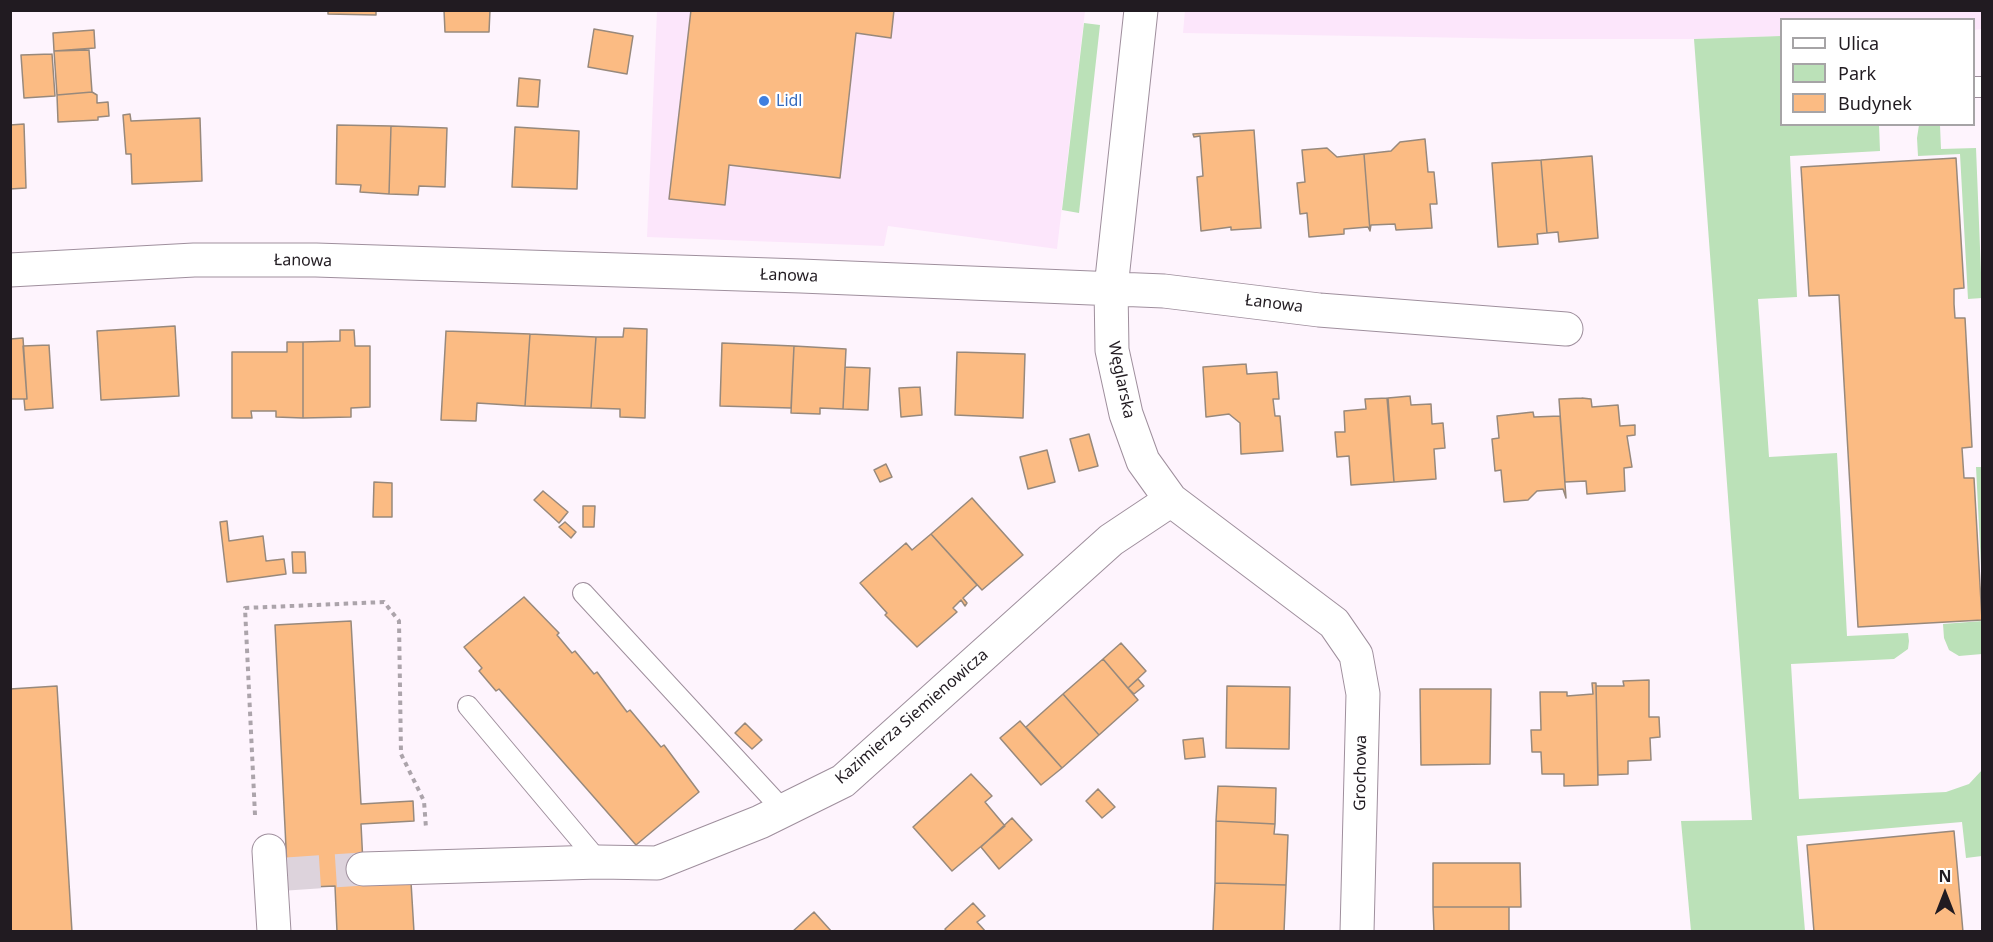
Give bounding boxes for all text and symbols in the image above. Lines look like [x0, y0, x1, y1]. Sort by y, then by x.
legend [1780, 18, 1975, 126]
text: Ulica [1838, 31, 1879, 55]
text: Park [1838, 61, 1876, 85]
place label: Lidl [776, 91, 802, 111]
text: Budynek [1838, 91, 1912, 115]
marker: Lidl [757, 94, 771, 108]
street label: Łanowa [274, 251, 332, 271]
street label: Łanowa [760, 265, 818, 287]
street label: Łanowa [1244, 291, 1304, 317]
street label: Węglarska [1103, 340, 1139, 420]
street label: Kazimierza Siemienowicza [832, 645, 992, 789]
street label: Grochowa [1351, 735, 1371, 811]
north arrow [1915, 864, 1975, 924]
text: N [1938, 865, 1952, 887]

